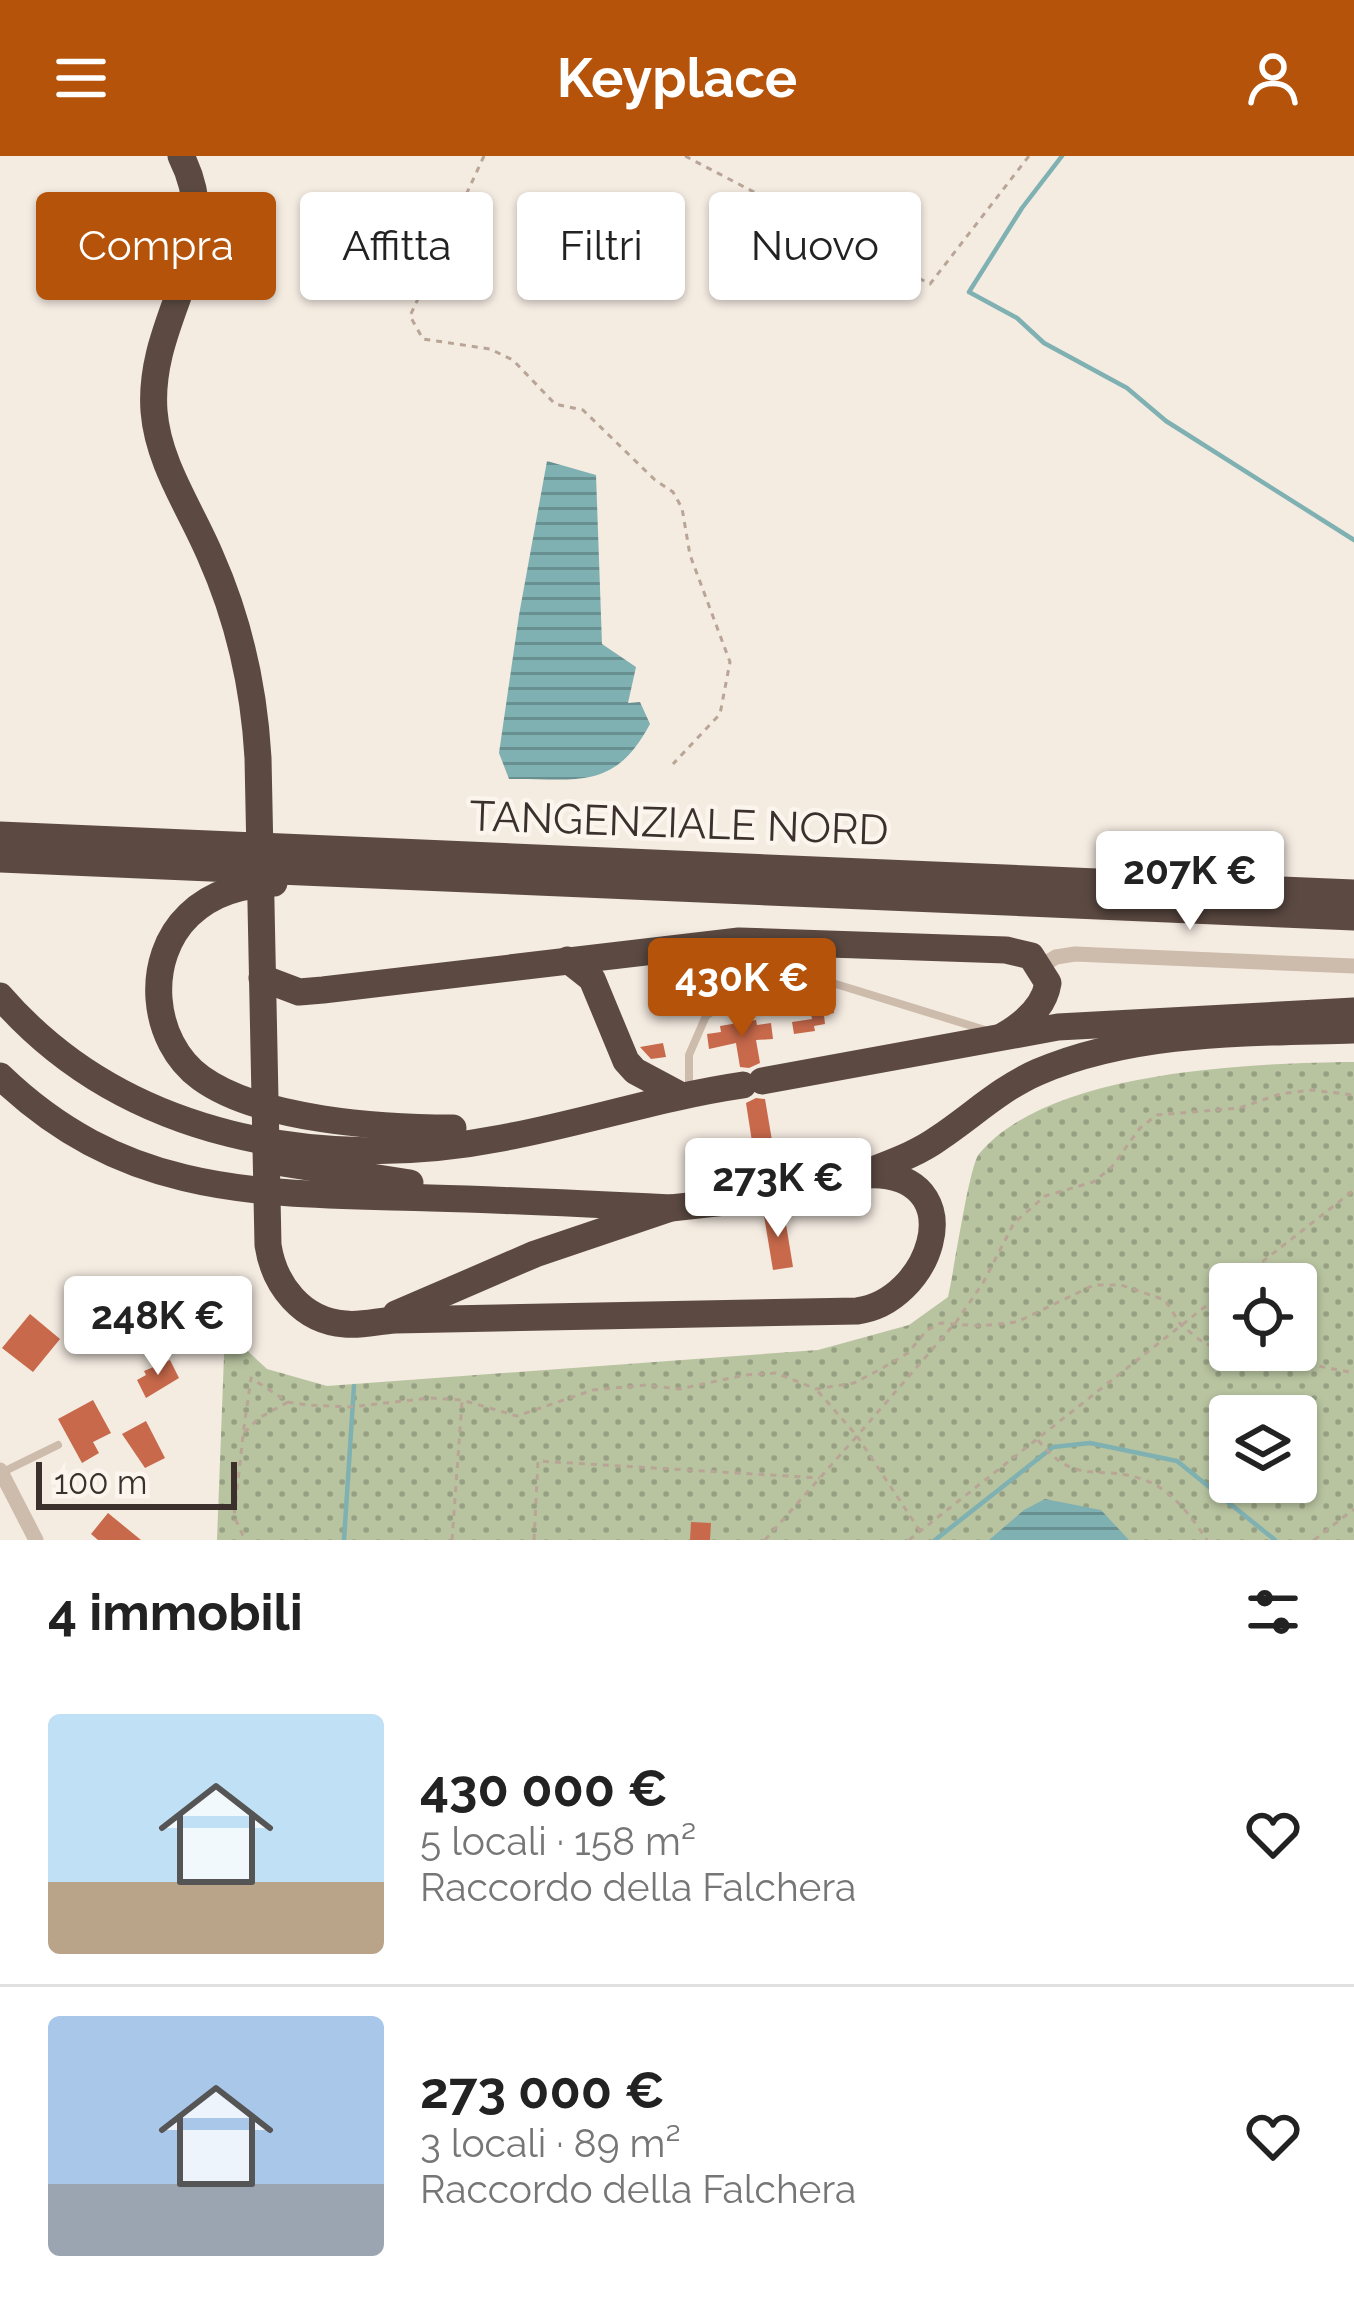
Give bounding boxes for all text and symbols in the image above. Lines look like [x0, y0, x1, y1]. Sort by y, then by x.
icon: menu [48, 45, 114, 111]
icon: person [1240, 45, 1306, 111]
text: Keyplace [557, 46, 797, 110]
chip: Compra [36, 192, 276, 300]
chip: Affitta [300, 192, 493, 300]
chip: Filtri [517, 192, 685, 300]
chip: Nuovo [709, 192, 921, 300]
street label: TANGENZIALE NORD [469, 791, 889, 855]
pin: 207K € [1092, 831, 1288, 933]
text: 207K € [1123, 847, 1257, 893]
pin: 430K € [644, 938, 840, 1040]
text: 430K € [675, 954, 809, 1000]
pin: 273K € [680, 1138, 876, 1240]
text: 273K € [712, 1154, 844, 1200]
map controls [1209, 1263, 1317, 1503]
button: locate [1209, 1263, 1317, 1371]
pin: 248K € [60, 1276, 256, 1378]
text: 248K € [91, 1292, 225, 1338]
button: layers [1209, 1395, 1317, 1503]
scale bar [36, 1456, 237, 1509]
text: 100 m [54, 1463, 147, 1502]
icon: filters [1240, 1579, 1306, 1645]
text: 4 immobili [48, 1582, 303, 1642]
text: 430 000 € [420, 1758, 668, 1818]
icon: home [144, 1762, 288, 1906]
icon: heart [1240, 1801, 1306, 1867]
text: 5 locali · 158 m² [420, 1818, 696, 1864]
text: Raccordo della Falchera [420, 1864, 856, 1910]
text: 273 000 € [420, 2060, 665, 2120]
icon: home [144, 2064, 288, 2208]
icon: heart [1240, 2103, 1306, 2169]
text: 3 locali · 89 m² [420, 2120, 681, 2166]
text: Raccordo della Falchera [420, 2166, 856, 2212]

